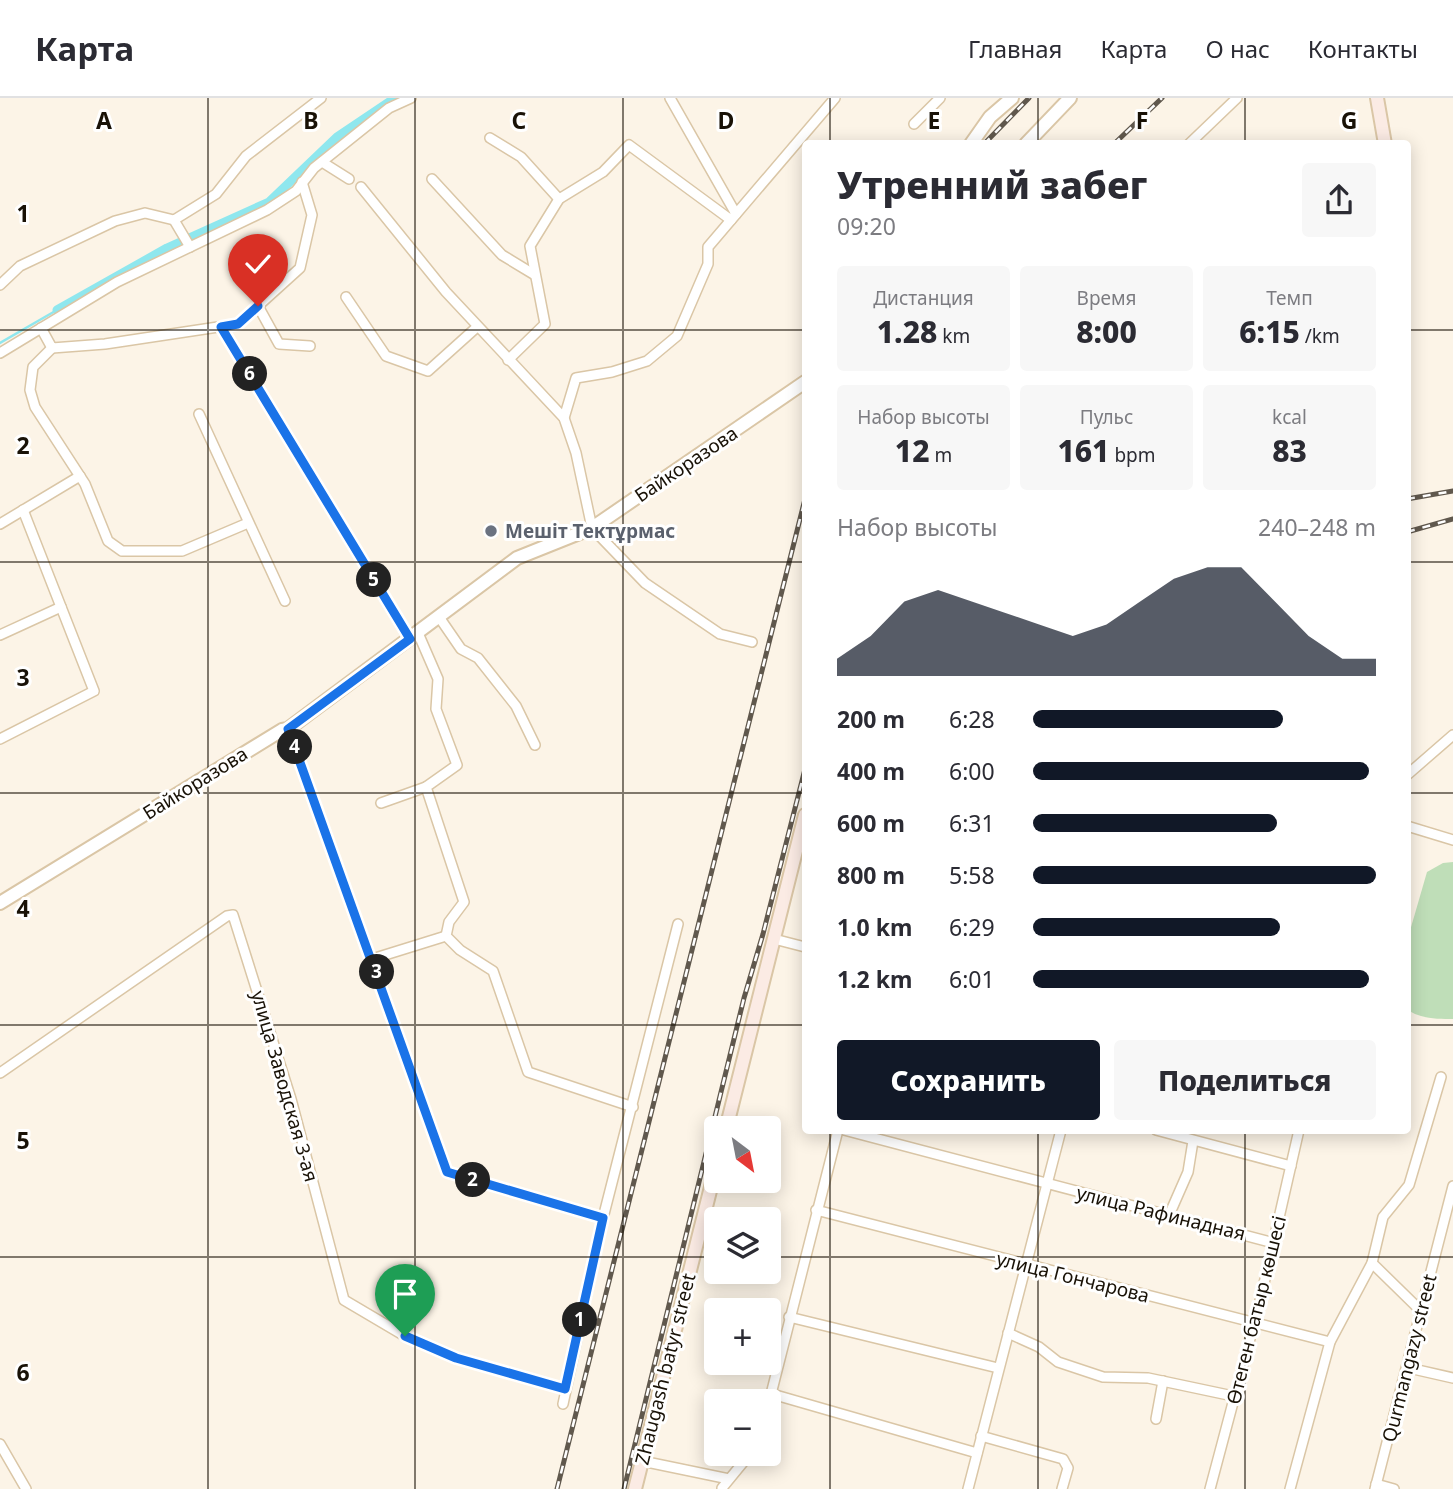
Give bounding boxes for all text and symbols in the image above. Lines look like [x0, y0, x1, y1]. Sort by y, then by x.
text: Карта [35, 26, 134, 71]
text: Главная [968, 32, 1062, 65]
text: Карта [1100, 32, 1167, 65]
text: О нас [1205, 32, 1270, 65]
text: Контакты [1308, 32, 1418, 65]
text: A [96, 104, 112, 136]
text: B [303, 104, 319, 136]
text: C [512, 104, 527, 136]
text: D [718, 104, 734, 136]
text: E [928, 104, 940, 136]
text: F [1136, 104, 1148, 136]
text: G [1341, 104, 1357, 136]
text: Утренний забег [837, 158, 1147, 210]
button: share [1302, 163, 1376, 237]
text: 1 [16, 197, 30, 229]
text: 09:20 [837, 210, 896, 242]
pin [228, 234, 288, 306]
icon: check [239, 245, 277, 283]
text: Дистанция [873, 285, 974, 311]
text: Время [1077, 285, 1136, 311]
text: Темп [1266, 285, 1313, 311]
text: 1.28 [877, 311, 937, 352]
text: 8:00 [1076, 311, 1137, 352]
text: 6:15 [1239, 311, 1300, 352]
text: km [937, 323, 970, 349]
text: /km [1300, 323, 1340, 349]
pin: 6 [232, 356, 268, 392]
text: 6 [244, 360, 255, 386]
text: Набор высоты [857, 404, 990, 430]
text: Пульс [1080, 404, 1133, 430]
text: kcal [1272, 404, 1307, 430]
street label: Байкоразова [629, 420, 743, 508]
text: 2 [16, 429, 30, 461]
text: 12 [895, 430, 929, 471]
text: 161 [1057, 430, 1109, 471]
text: 83 [1272, 430, 1307, 471]
text: m [929, 442, 952, 468]
text: bpm [1109, 442, 1156, 468]
text: Набор высоты [837, 511, 997, 543]
text: 240–248 m [1258, 511, 1376, 543]
place label: Мешіт Тектұрмас [505, 518, 675, 544]
marker: Мешіт Тектұрмас [483, 523, 499, 539]
pin: 5 [356, 562, 392, 598]
text: 5 [368, 566, 379, 592]
text: 3 [16, 661, 30, 693]
text: 200 m [837, 703, 905, 735]
text: 6:28 [949, 703, 995, 735]
pin: 4 [278, 730, 312, 764]
text: 4 [289, 733, 300, 759]
street label: Байкоразова [138, 740, 252, 826]
text: 400 m [837, 755, 905, 787]
text: 6:00 [949, 755, 995, 787]
text: 600 m [837, 807, 905, 839]
text: 6:31 [949, 807, 995, 839]
text: 800 m [837, 859, 905, 891]
text: 5:58 [949, 859, 995, 891]
text: 4 [16, 892, 30, 924]
text: 1.0 km [837, 911, 912, 943]
text: 6:29 [949, 911, 995, 943]
pin: 3 [360, 954, 394, 990]
text: 3 [371, 958, 382, 984]
text: 1.2 km [837, 963, 912, 995]
text: 6:01 [949, 963, 995, 995]
street label: улица Заводская 3-ая [245, 987, 325, 1185]
button: Сохранить [837, 1040, 1100, 1120]
button: Поделиться [1114, 1040, 1376, 1120]
north arrow [704, 1116, 780, 1194]
map controls [704, 1116, 781, 1466]
text: 5 [16, 1124, 30, 1156]
pin: 2 [456, 1162, 490, 1198]
text: 2 [467, 1166, 478, 1192]
street label: улица Рафинадная [1074, 1179, 1248, 1247]
button: layers [704, 1207, 781, 1284]
street label: Өтеген батыр көшесі [1220, 1213, 1292, 1407]
street label: улица Гончарова [994, 1245, 1152, 1309]
pin [375, 1264, 435, 1336]
street label: Zhaugash batyr street [629, 1270, 701, 1467]
street label: Qurmangazy street [1376, 1271, 1442, 1445]
icon: arrive [386, 1275, 424, 1313]
button: + [704, 1298, 781, 1375]
pin: 1 [562, 1302, 598, 1338]
text: 1 [574, 1306, 585, 1332]
text: 6 [16, 1356, 30, 1388]
button: − [704, 1389, 781, 1466]

